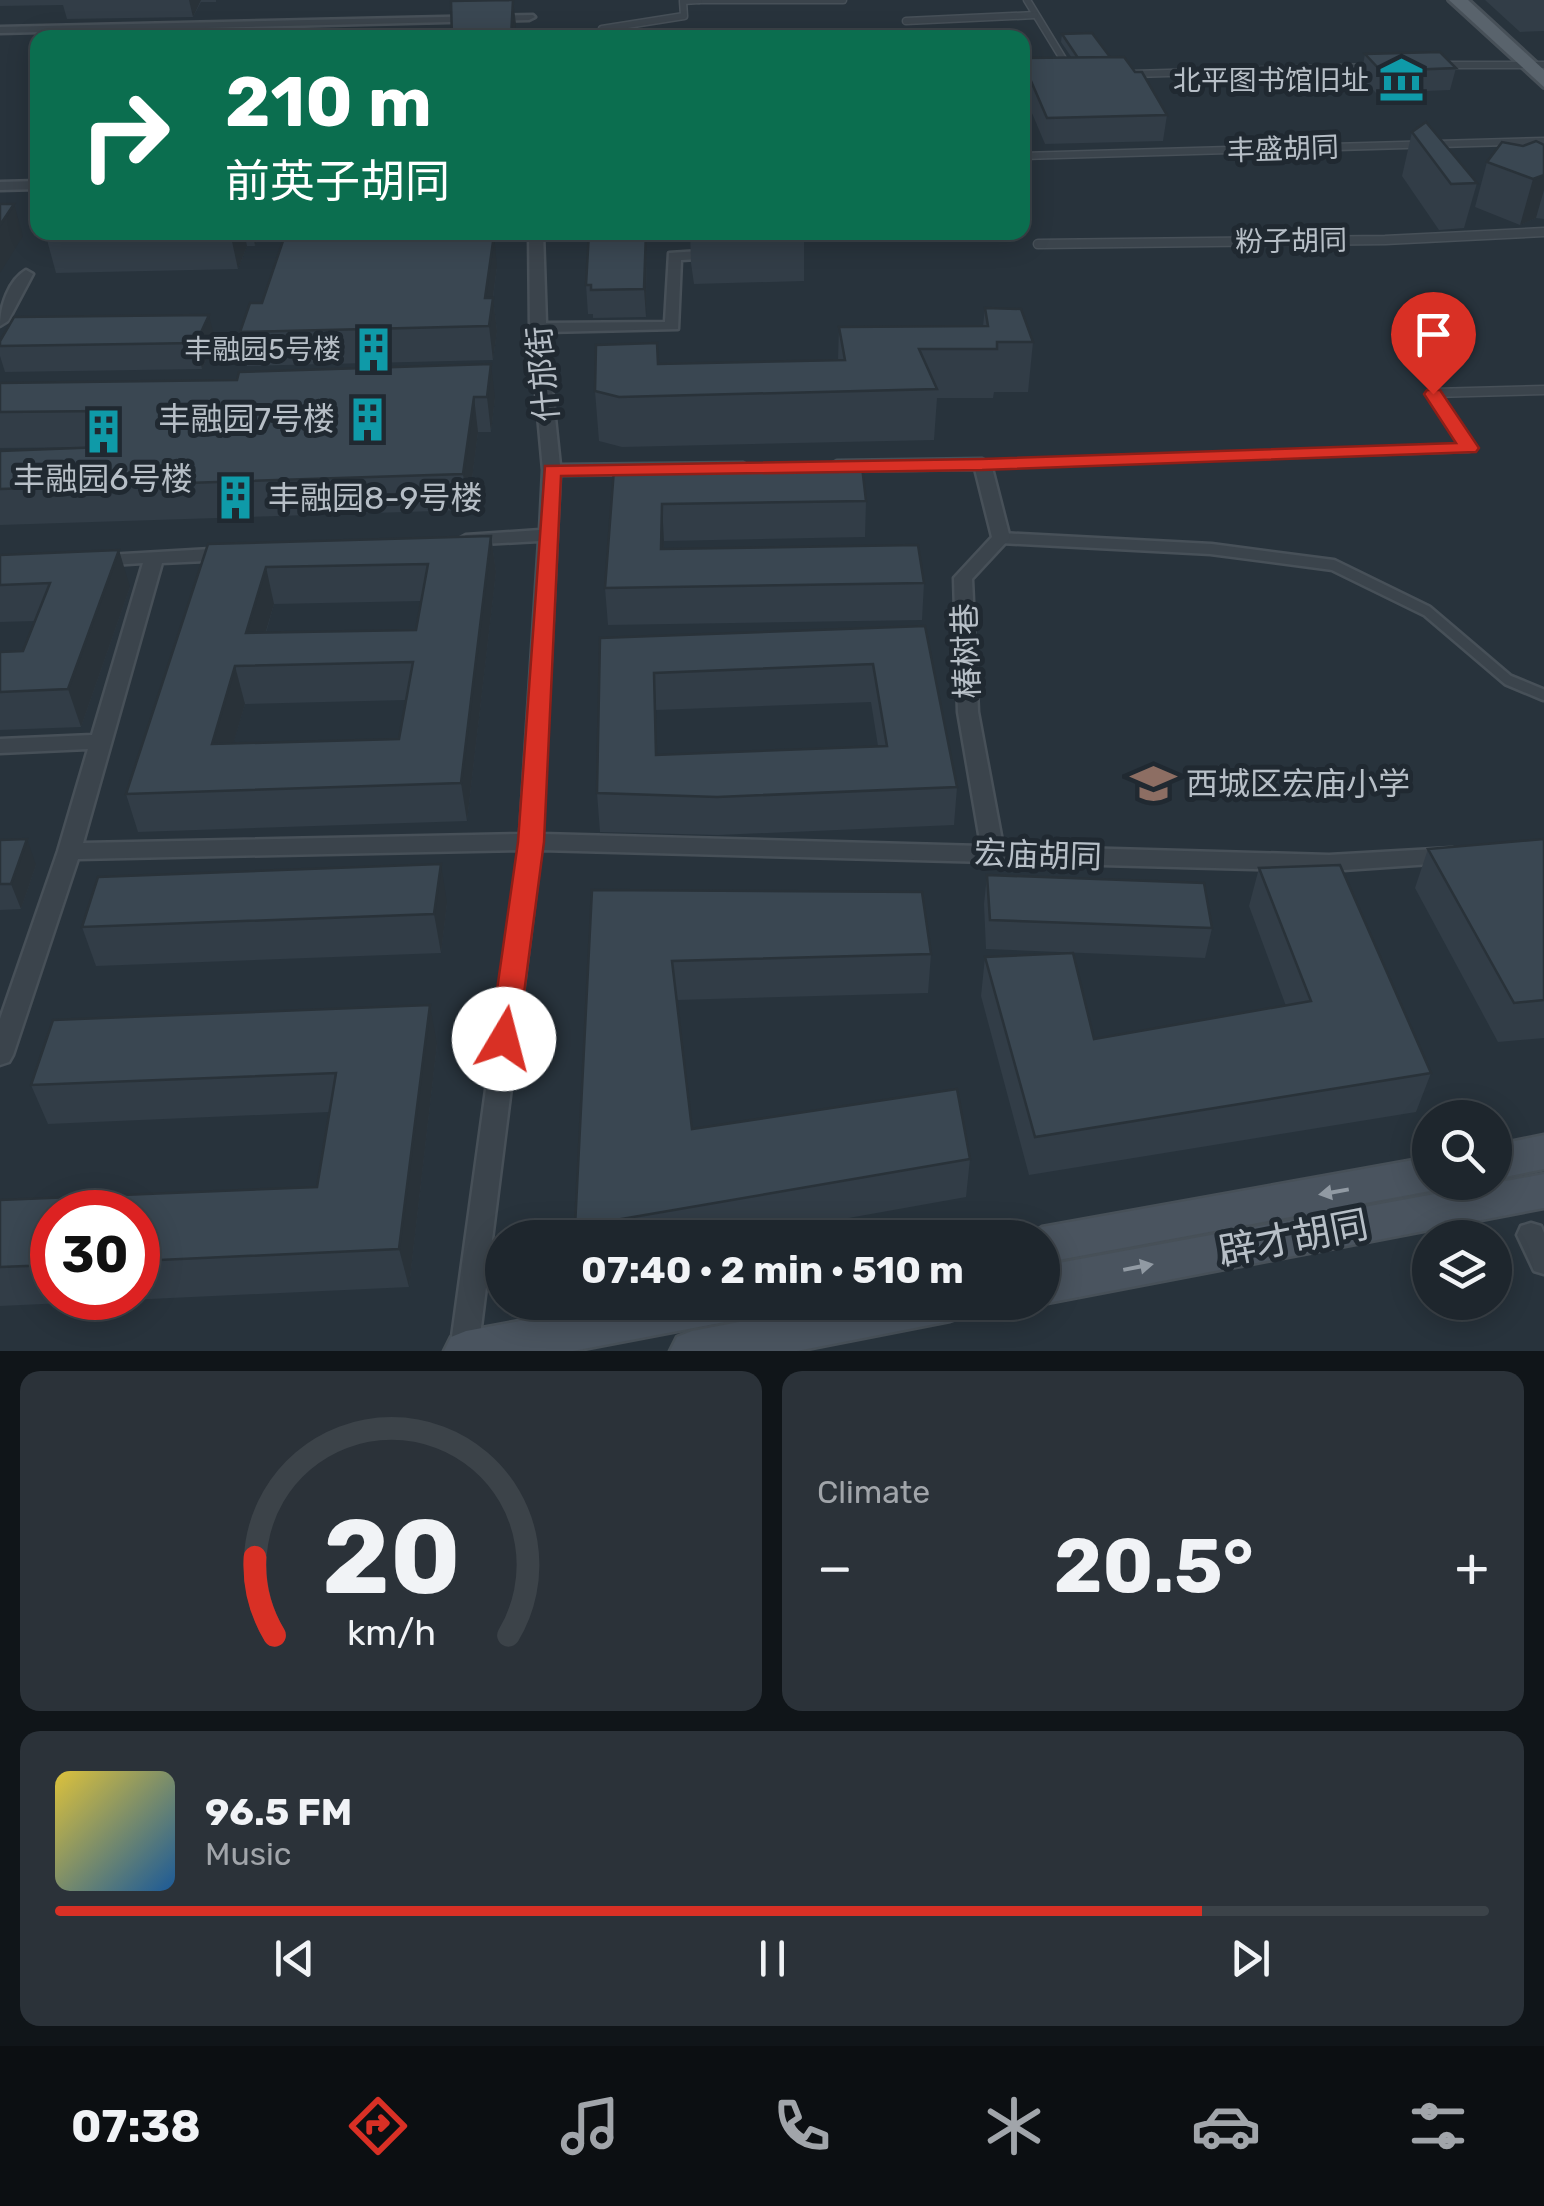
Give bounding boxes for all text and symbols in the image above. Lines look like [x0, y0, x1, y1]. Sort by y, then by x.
museum icon: 北平图书馆旧址 [1378, 56, 1426, 104]
text: 210 m [225, 61, 432, 144]
place label: 北平图书馆旧址 [1173, 64, 1369, 97]
icon: right [60, 70, 190, 200]
street label: 丰盛胡同 [1226, 131, 1340, 167]
text: 前英子胡同 [225, 155, 450, 208]
street label: 粉子胡同 [1235, 224, 1347, 258]
pin [1391, 292, 1476, 395]
icon: arrive [1406, 307, 1461, 362]
building icon: 丰融园5号楼 [350, 325, 398, 373]
street label: 什邡街 [520, 325, 566, 423]
place label: 丰融园5号楼 [184, 333, 341, 366]
building icon: 丰融园7号楼 [344, 395, 392, 443]
place label: 丰融园7号楼 [159, 400, 335, 438]
building icon: 丰融园6号楼 [79, 407, 127, 455]
place label: 丰融园6号楼 [13, 460, 193, 498]
building icon: 丰融园8-9号楼 [211, 474, 259, 522]
place label: 丰融园8-9号楼 [268, 479, 482, 517]
street label: 椿树巷 [945, 602, 987, 700]
school or university icon: 西城区宏庙小学 [1129, 760, 1177, 808]
place label: 西城区宏庙小学 [1186, 765, 1410, 803]
street label: 宏庙胡同 [973, 834, 1103, 876]
position arrow [452, 987, 556, 1091]
map controls [1412, 1100, 1512, 1320]
button: search [1412, 1100, 1512, 1200]
one-way arrow [1318, 1185, 1349, 1200]
speed limit sign: 30 [30, 1190, 160, 1320]
street label: 辟才胡同 [1214, 1201, 1372, 1275]
button: layers [1412, 1220, 1512, 1320]
text: 07:40 · 2 min · 510 m [581, 1247, 964, 1293]
one-way arrow [1123, 1259, 1155, 1274]
text: Climate [817, 1473, 930, 1511]
text: 20 [322, 1496, 460, 1619]
text: 20.5° [1054, 1522, 1254, 1611]
text: − [817, 1535, 853, 1600]
text: + [1455, 1535, 1489, 1600]
text: km/h [346, 1612, 436, 1654]
text: 96.5 FM [205, 1789, 352, 1835]
text: Music [205, 1835, 291, 1873]
icon: previous [267, 1931, 322, 1986]
icon: pause [745, 1931, 800, 1986]
icon: next [1223, 1931, 1278, 1986]
icon: directions [343, 2091, 413, 2161]
icon: music [555, 2091, 625, 2161]
icon: phone [767, 2091, 837, 2161]
icon: climate [979, 2091, 1049, 2161]
icon: car [1191, 2091, 1261, 2161]
icon: filters [1403, 2091, 1473, 2161]
text: 07:38 [71, 2100, 201, 2153]

